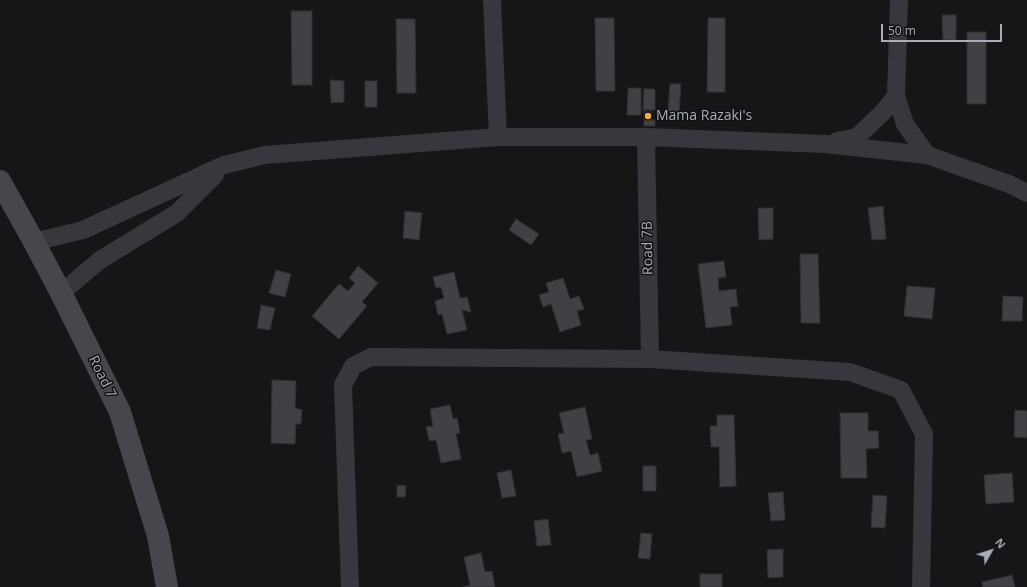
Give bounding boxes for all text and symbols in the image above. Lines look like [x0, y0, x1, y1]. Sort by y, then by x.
scale bar [883, 16, 1004, 42]
text: 50 m [888, 22, 916, 39]
place label: Mama Razaki's [656, 108, 752, 124]
marker: Mama Razaki's [643, 111, 653, 121]
street label: Road 7B [639, 221, 657, 275]
street label: Road 7 [85, 353, 119, 401]
north arrow [971, 531, 1011, 571]
text: N [992, 535, 1009, 551]

